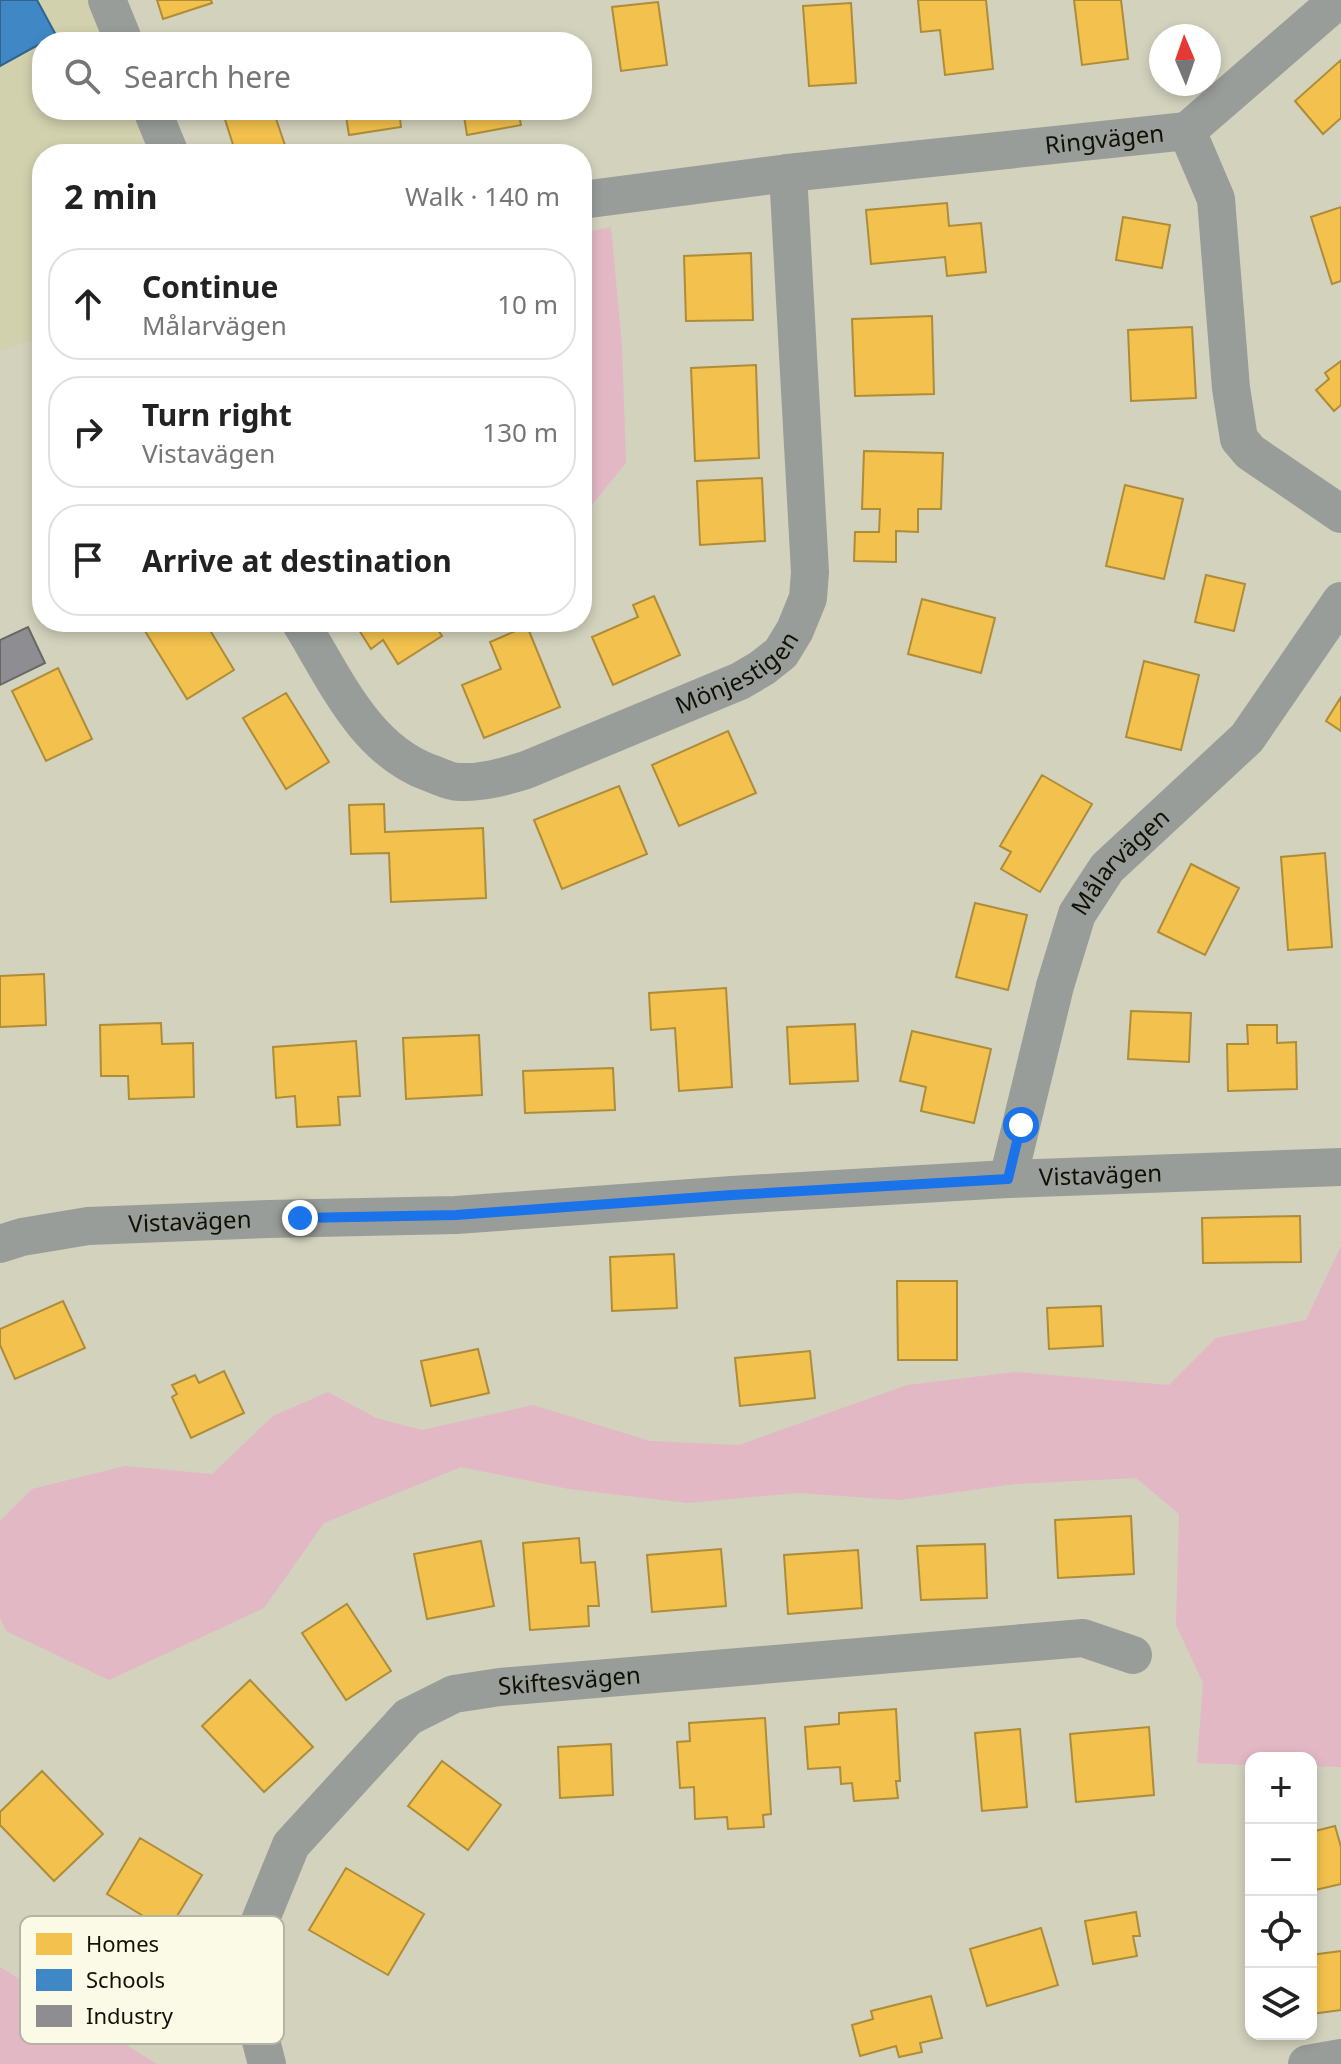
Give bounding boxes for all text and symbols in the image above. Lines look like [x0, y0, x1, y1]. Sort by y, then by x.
north arrow [1149, 24, 1221, 96]
search box [32, 32, 592, 120]
icon: search [60, 54, 104, 98]
text: Search here [124, 56, 291, 97]
street label: Ringvägen [1043, 116, 1166, 161]
text: 2 min [64, 173, 158, 219]
text: Walk · 140 m [405, 178, 560, 214]
text: Continue [142, 266, 278, 307]
icon: ahead [66, 282, 110, 326]
text: 10 m [497, 286, 558, 322]
text: Målarvägen [142, 307, 287, 343]
text: Turn right [142, 394, 292, 435]
icon: right [66, 410, 110, 454]
text: 130 m [482, 414, 558, 450]
text: Vistavägen [142, 435, 275, 471]
icon: arrive [66, 538, 110, 582]
text: Arrive at destination [142, 540, 452, 581]
street label: Mönjestigen [670, 625, 805, 721]
street label: Målarvägen [1063, 800, 1176, 921]
route start [1003, 1107, 1039, 1143]
street label: Vistavägen [1038, 1155, 1163, 1193]
route end [282, 1200, 318, 1236]
street label: Vistavägen [128, 1202, 252, 1239]
street label: Skiftesvägen [497, 1657, 642, 1702]
map controls [1245, 1752, 1317, 2040]
button: + [1245, 1752, 1317, 1824]
button: − [1245, 1824, 1317, 1896]
button: locate [1245, 1896, 1317, 1968]
legend [20, 1916, 284, 2044]
text: Homes [86, 1928, 159, 1958]
text: Schools [86, 1964, 165, 1994]
button: layers [1245, 1968, 1317, 2040]
text: Industry [86, 2000, 174, 2030]

